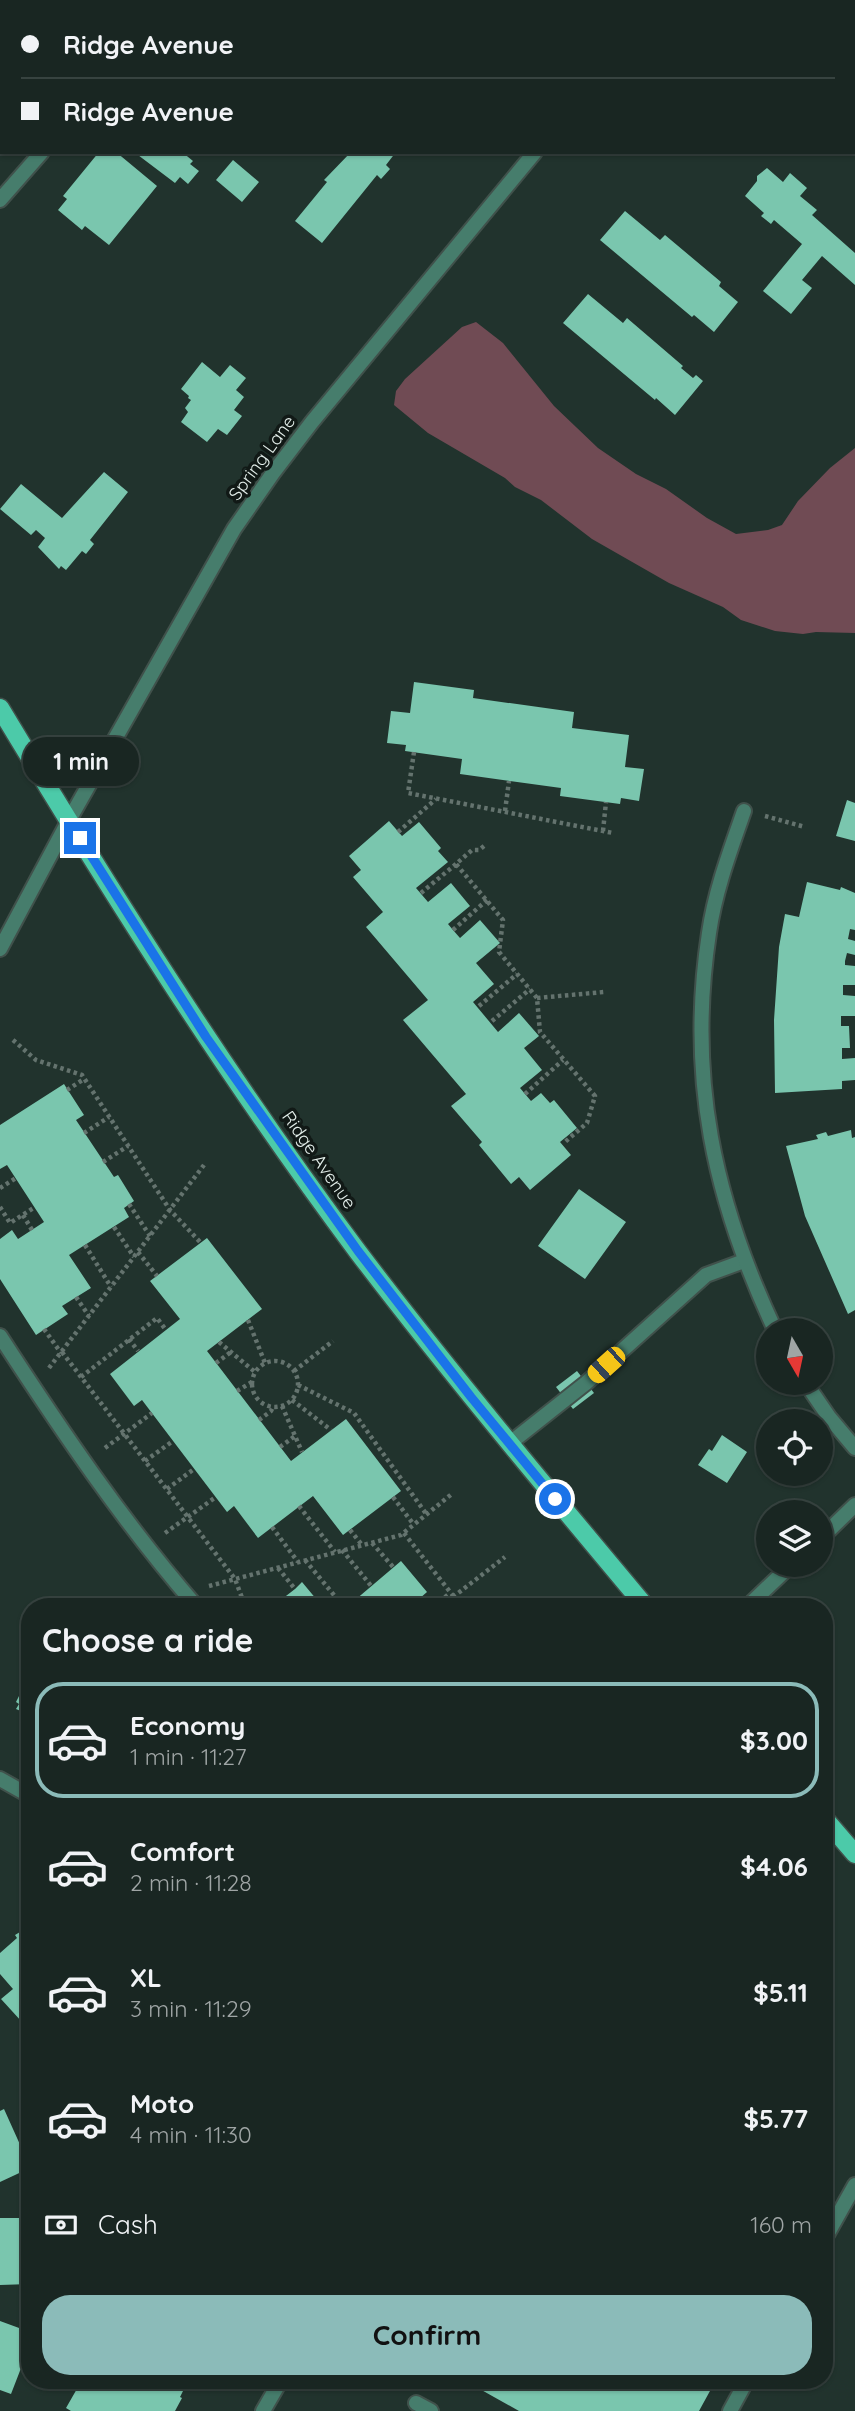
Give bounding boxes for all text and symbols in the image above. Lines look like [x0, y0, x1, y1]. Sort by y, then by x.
text: Ridge Avenue [63, 28, 234, 61]
text: Ridge Avenue [63, 95, 234, 128]
street label: Spring Lane [223, 411, 300, 505]
callout: 1 min [22, 736, 138, 786]
text: 1 min [53, 747, 109, 776]
route end [64, 822, 96, 854]
street label: Ridge Avenue [277, 1106, 362, 1213]
north arrow [756, 1318, 833, 1395]
map controls [756, 1318, 833, 1577]
car [584, 1343, 629, 1387]
button: locate [756, 1409, 833, 1486]
route start [539, 1483, 571, 1515]
button: layers [756, 1500, 833, 1577]
text: Choose a ride [42, 1620, 254, 1660]
icon: car [46, 1709, 109, 1772]
text: Economy [130, 1709, 245, 1742]
text: $3.00 [740, 1724, 808, 1757]
text: 1 min · 11:27 [130, 1742, 246, 1771]
icon: car [46, 1835, 109, 1898]
text: Comfort [130, 1835, 235, 1868]
text: $4.06 [740, 1850, 808, 1883]
text: 2 min · 11:28 [130, 1868, 252, 1897]
icon: car [46, 1961, 109, 2024]
text: XL [130, 1961, 162, 1994]
text: $5.11 [753, 1976, 808, 2009]
text: 3 min · 11:29 [130, 1994, 251, 2023]
icon: car [46, 2087, 109, 2150]
text: Moto [130, 2087, 194, 2120]
text: $5.77 [744, 2102, 808, 2135]
text: 4 min · 11:30 [130, 2120, 252, 2149]
icon: cash [42, 2206, 80, 2244]
text: Cash [98, 2208, 158, 2241]
text: 160 m [750, 2210, 812, 2239]
button: Confirm [42, 2295, 812, 2375]

